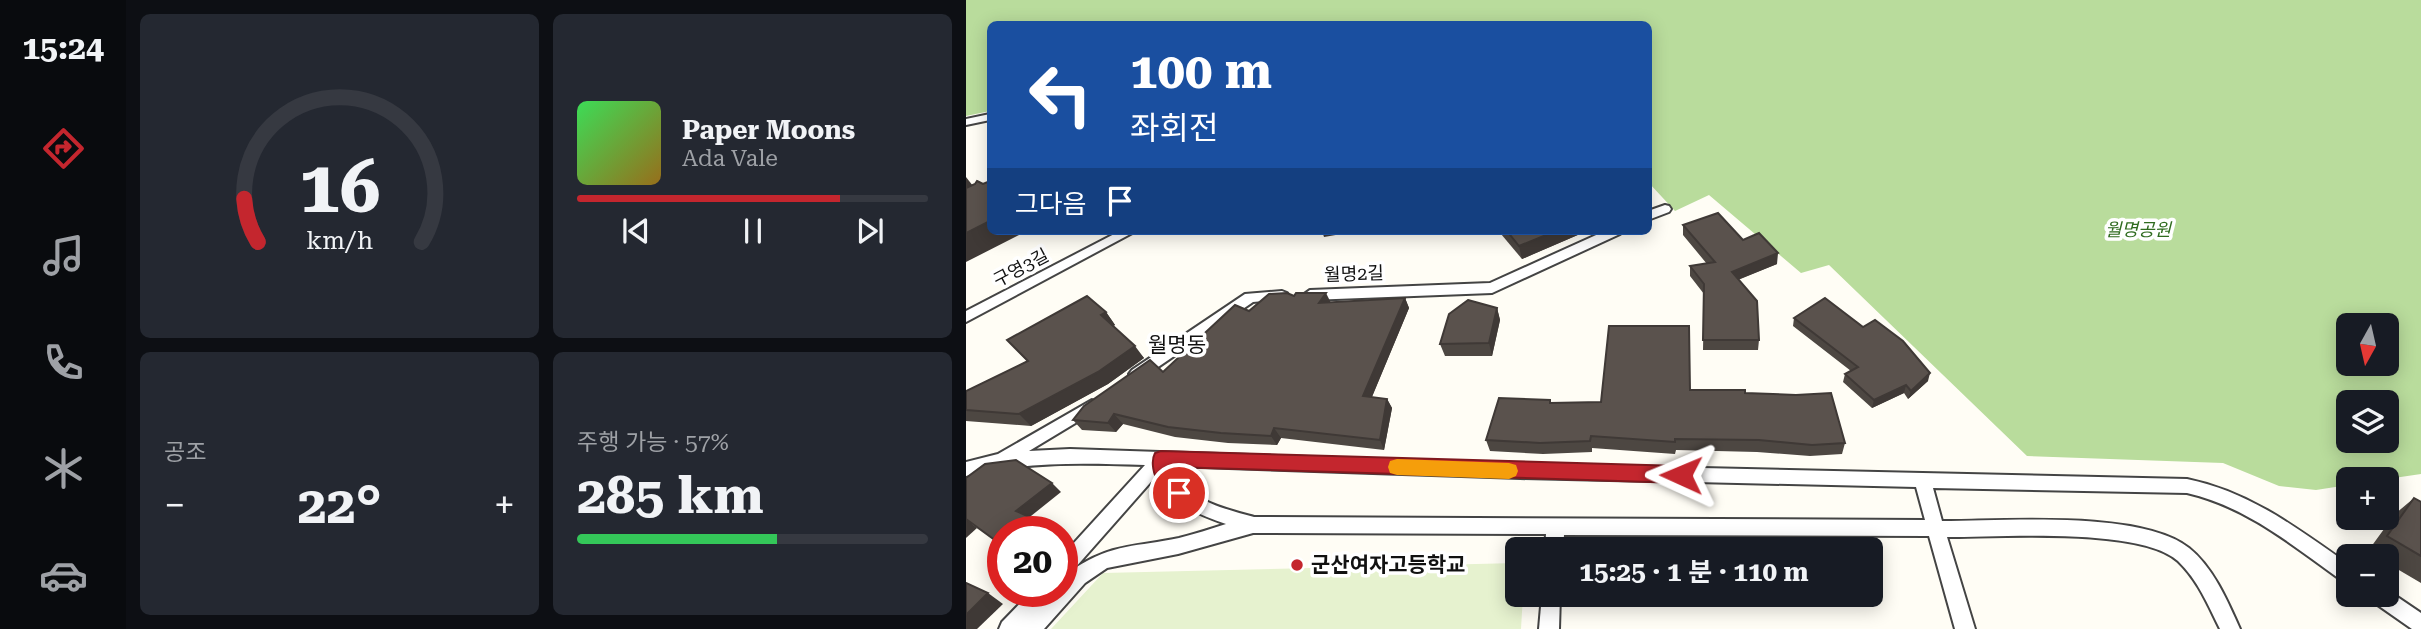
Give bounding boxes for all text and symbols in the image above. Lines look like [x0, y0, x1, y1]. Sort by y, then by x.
text: 15:24 [22, 29, 104, 67]
text: 100 m [1130, 43, 1272, 100]
icon: left [1015, 49, 1106, 140]
text: 좌회전 [1130, 109, 1218, 147]
text: Paper Moons [682, 115, 855, 145]
icon: directions [39, 124, 88, 173]
text: 16 [299, 145, 380, 230]
text: Ada Vale [682, 145, 778, 172]
icon: arrive [1101, 182, 1139, 220]
text: 그다음 [1015, 189, 1087, 219]
icon: previous [617, 212, 655, 250]
icon: pause [734, 212, 772, 250]
icon: next [851, 212, 889, 250]
park label: 월명공원 [2105, 219, 2173, 240]
text: km/h [306, 226, 373, 255]
icon: music [39, 231, 88, 280]
street label: 구영3길 [989, 244, 1052, 291]
street label: 월명2길 [1324, 262, 1384, 285]
north arrow [2336, 313, 2399, 376]
map controls [2336, 313, 2399, 607]
district label: 월명동 [1148, 333, 1206, 357]
icon: phone [39, 338, 88, 387]
button: layers [2336, 390, 2399, 453]
text: 주행 가능 · 57% [577, 429, 729, 456]
position arrow [1644, 438, 1718, 512]
text: 공조 [164, 439, 206, 466]
icon: climate [39, 444, 88, 493]
pin [1149, 463, 1209, 523]
text: 285 km [577, 465, 764, 526]
button: + [2336, 467, 2399, 530]
icon: arrive [1160, 474, 1198, 512]
text: 22° [297, 475, 382, 536]
text: − [164, 483, 185, 527]
text: + [494, 483, 515, 527]
speed limit sign: 20 [987, 516, 1078, 607]
button: − [2336, 544, 2399, 607]
icon: car [39, 551, 88, 600]
place label: 군산여자고등학교 [1311, 553, 1466, 577]
marker: 군산여자고등학교 [1289, 557, 1305, 573]
text: 15:25 · 1 분 · 110 m [1579, 557, 1809, 587]

